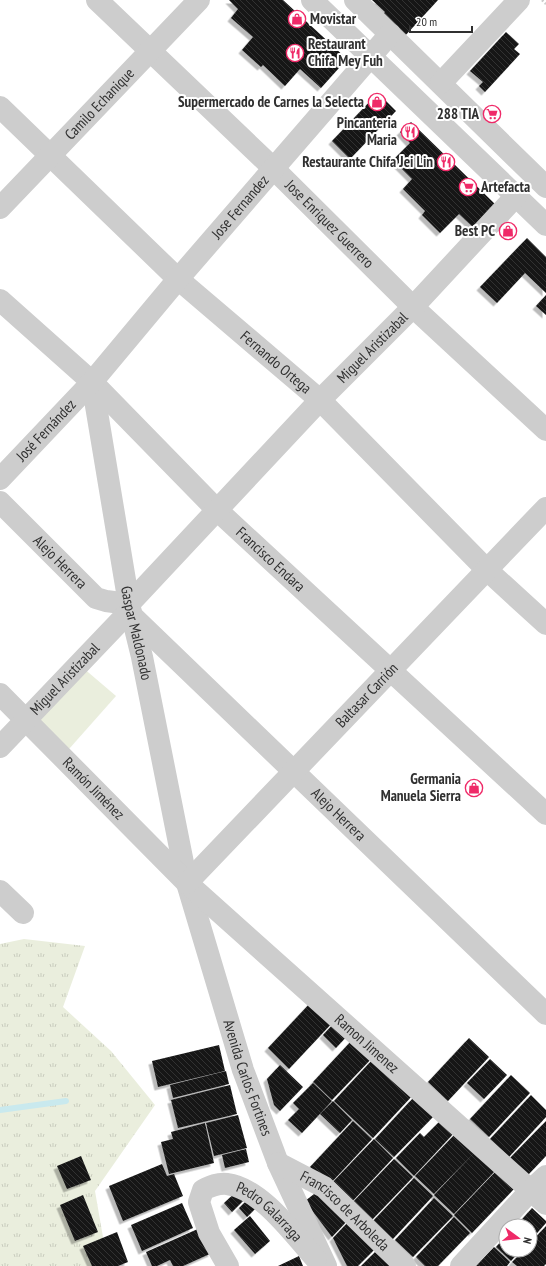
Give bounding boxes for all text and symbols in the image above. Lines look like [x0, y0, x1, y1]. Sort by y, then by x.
scale bar [410, 8, 472, 34]
shop icon: Movistar [287, 9, 307, 29]
place label: Movistar [310, 9, 357, 28]
text: 20 m [416, 14, 437, 29]
place label: Restaurant Chifa Mey Fuh [308, 34, 383, 70]
restaurant icon: Restaurant Chifa Mey Fuh [285, 43, 305, 63]
street label: Camilo Echanique [60, 64, 138, 144]
place label: Supermercado de Carnes la Selecta [178, 92, 364, 111]
shop icon: Supermercado de Carnes la Selecta [367, 92, 387, 112]
place label: 288 TIA [437, 104, 479, 123]
supermarket icon: 288 TIA [482, 104, 502, 124]
place label: Pincanteria Maria [337, 113, 397, 149]
restaurant icon: Pincanteria Maria [400, 122, 420, 142]
place label: Restaurante Chifa Jei Lin [302, 152, 433, 171]
restaurant icon: Restaurante Chifa Jei Lin [436, 152, 456, 172]
street label: Jose Fernandez [206, 171, 273, 243]
street label: Jose Enriquez Guerrero [281, 175, 378, 272]
supermarket icon: Artefacta [458, 177, 478, 197]
place label: Artefacta [480, 177, 530, 196]
place label: Best PC [455, 221, 495, 240]
shop icon: Best PC [498, 221, 518, 241]
street label: Miguel Aristizabal [333, 307, 412, 387]
street label: Fernando Ortega [237, 326, 315, 397]
street label: José Fernández [11, 395, 80, 466]
street label: Francisco Endara [232, 523, 309, 596]
street label: Alejo Herrera [29, 531, 91, 593]
street label: Gaspar Maldonado [117, 585, 156, 682]
street label: Miguel Aristizabal [26, 638, 104, 719]
street label: Baltasar Carrión [331, 658, 402, 731]
street label: Ramón Jiménez [59, 753, 129, 823]
place label: Germania Manuela Sierra [381, 769, 461, 805]
shop icon: Germania Manuela Sierra [464, 778, 484, 798]
street label: Alejo Herrera [308, 784, 370, 845]
street label: Ramon Jimenez [331, 1010, 403, 1077]
street label: Avenida Carlos Fortines [219, 1017, 277, 1138]
street label: Francisco de Arboleda [297, 1166, 394, 1255]
street label: Pedro Galarraga [234, 1177, 307, 1245]
north arrow [498, 1218, 538, 1258]
text: N [520, 1236, 535, 1245]

